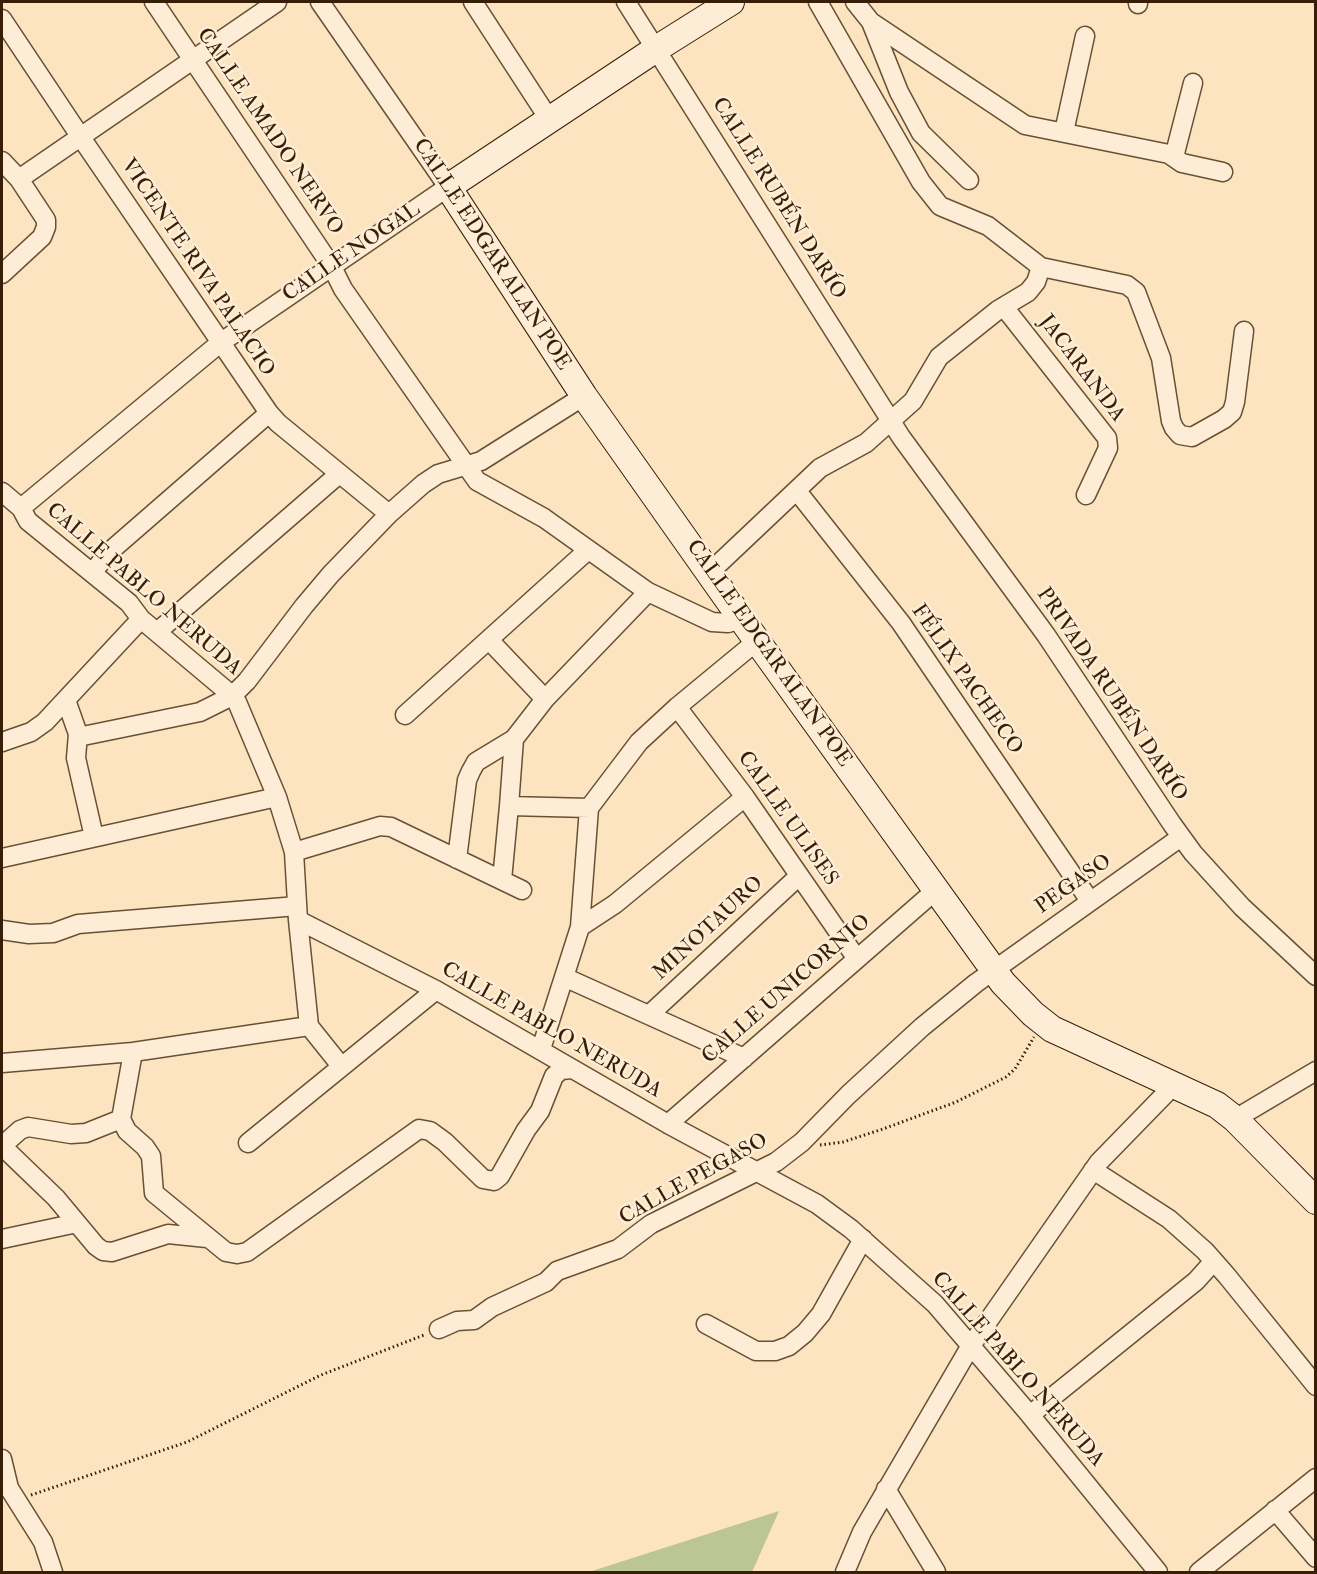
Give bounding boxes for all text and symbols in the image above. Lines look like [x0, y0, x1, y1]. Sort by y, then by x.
street label: CALLE AMADO NERVO [190, 24, 348, 240]
street label: CALLE RUBÉN DARÍO [705, 93, 851, 305]
street label: CALLE EDGAR ALAN POE [407, 134, 575, 376]
street label: VICENTE RIVA PALACIO [115, 154, 279, 382]
street label: CALLE NOGAL [278, 198, 426, 308]
street label: JACARANDA [1033, 310, 1129, 428]
street label: CALLE PABLO NERUDA [40, 498, 246, 682]
street label: CALLE EDGAR ALAN POE [680, 536, 856, 772]
street label: PRIVADA RUBÉN DARÍO [1030, 583, 1192, 807]
street label: FÉLIX PACHECO [905, 600, 1027, 760]
street label: CALLE ULISES [731, 747, 843, 891]
street label: PEGASO [1031, 850, 1117, 920]
street label: MINOTAURO [649, 872, 769, 986]
street label: CALLE UNICORNIO [698, 910, 876, 1070]
street label: CALLE PABLO NERUDA [436, 958, 666, 1104]
street label: CALLE PEGASO [615, 1129, 773, 1231]
street label: CALLE PABLO NERUDA [925, 1267, 1109, 1473]

